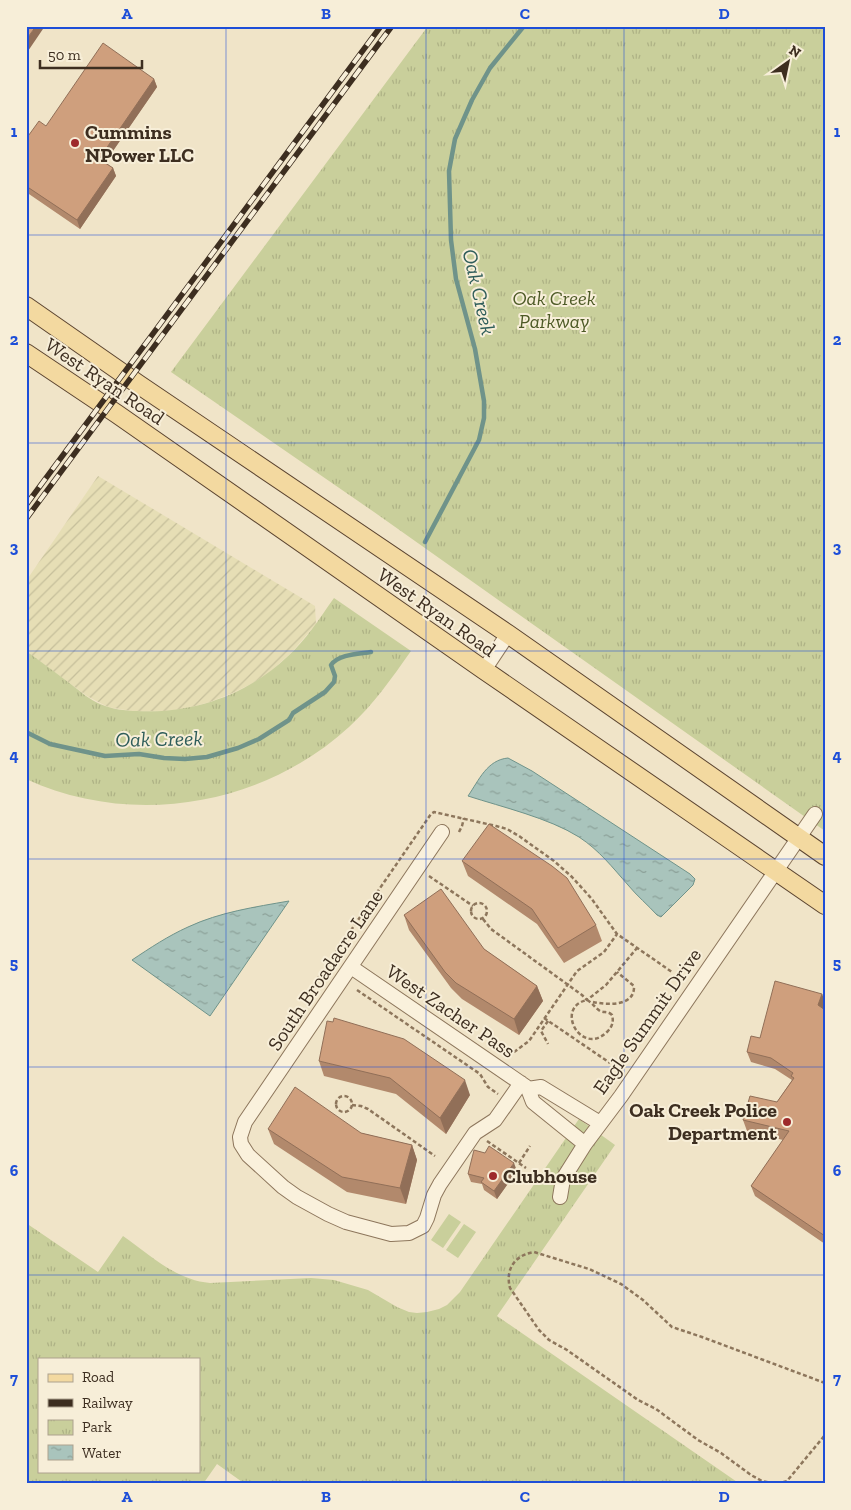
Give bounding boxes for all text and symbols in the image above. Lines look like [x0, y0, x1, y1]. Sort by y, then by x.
text: A [122, 4, 133, 23]
text: B [321, 4, 331, 23]
text: C [520, 4, 530, 23]
text: D [718, 4, 730, 23]
scale bar [40, 38, 142, 70]
north arrow [764, 38, 814, 88]
text: N [786, 41, 804, 62]
text: 50 m [48, 46, 81, 64]
place label: Cummins NPower LLC [85, 120, 194, 167]
text: 1 [11, 122, 18, 141]
text: 1 [834, 122, 841, 141]
marker: Cummins NPower LLC [69, 137, 81, 149]
water label: Oak Creek [457, 247, 501, 337]
park label: Oak Creek Parkway [512, 286, 596, 333]
text: 2 [10, 330, 19, 349]
text: 2 [833, 330, 842, 349]
street label: West Ryan Road [41, 332, 169, 430]
text: 3 [10, 538, 19, 557]
text: 3 [833, 538, 842, 557]
street label: West Ryan Road [373, 562, 501, 662]
water label: Oak Creek [115, 725, 203, 752]
text: 4 [9, 746, 19, 765]
text: 4 [832, 746, 842, 765]
street label: South Broadacre Lane [262, 885, 388, 1055]
street label: Eagle Summit Drive [588, 943, 706, 1099]
text: 5 [10, 954, 18, 973]
text: 5 [833, 954, 841, 973]
street label: West Zacher Pass [382, 959, 520, 1063]
place label: Oak Creek Police Department [629, 1098, 778, 1145]
marker: Oak Creek Police Department [781, 1116, 793, 1128]
text: 6 [10, 1161, 19, 1180]
text: 6 [833, 1161, 842, 1180]
place label: Clubhouse [503, 1164, 597, 1188]
marker: Clubhouse [487, 1170, 499, 1182]
legend [38, 1358, 200, 1472]
text: Road [82, 1368, 115, 1386]
text: 7 [10, 1369, 18, 1388]
text: 7 [833, 1369, 841, 1388]
text: Railway [82, 1394, 133, 1412]
text: Park [82, 1418, 112, 1436]
text: Water [82, 1444, 122, 1462]
text: A [122, 1487, 133, 1506]
text: B [321, 1487, 331, 1506]
text: C [520, 1487, 530, 1506]
text: D [718, 1487, 730, 1506]

